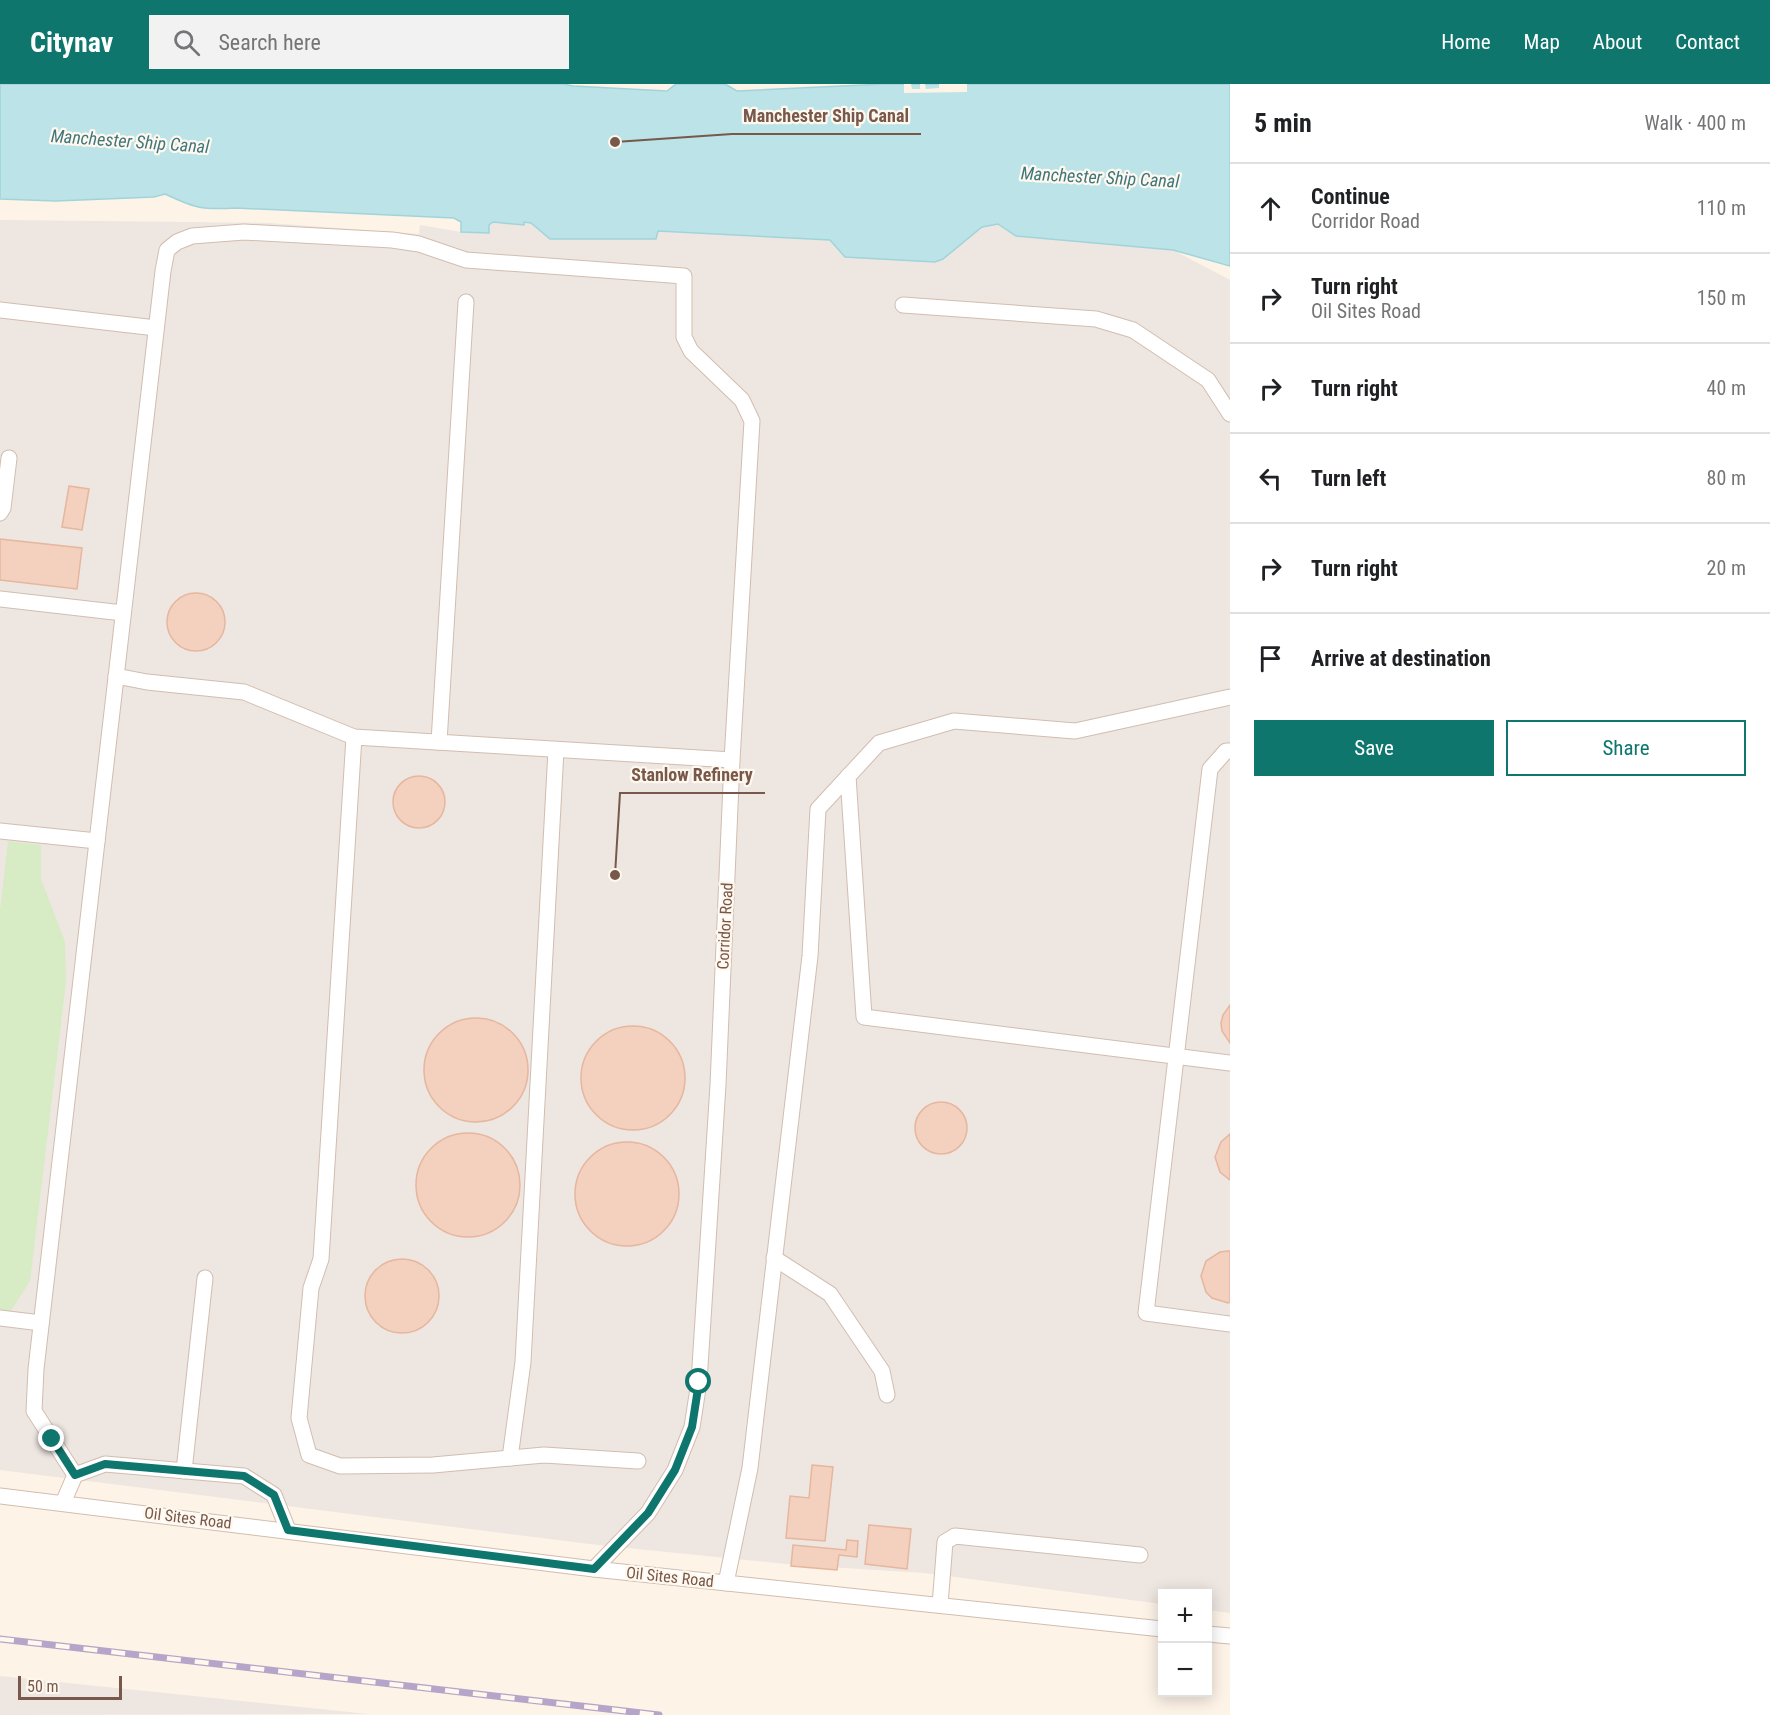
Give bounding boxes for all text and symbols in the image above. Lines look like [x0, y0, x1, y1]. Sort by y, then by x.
search box [149, 15, 569, 69]
text: Citynav [30, 26, 113, 59]
icon: search [170, 26, 203, 59]
text: Search here [218, 30, 321, 55]
text: Home [1441, 30, 1491, 54]
text: Map [1524, 30, 1560, 54]
text: About [1593, 30, 1642, 54]
text: Contact [1675, 30, 1740, 54]
callout: Manchester Ship Canal [732, 98, 921, 134]
text: Manchester Ship Canal [743, 105, 909, 126]
text: 5 min [1254, 108, 1312, 138]
text: Walk · 400 m [1645, 111, 1746, 135]
water label: Manchester Ship Canal [50, 125, 211, 157]
water label: Manchester Ship Canal [1020, 162, 1181, 192]
text: Continue [1311, 184, 1390, 209]
icon: ahead [1254, 192, 1287, 225]
text: 110 m [1697, 196, 1746, 220]
text: Corridor Road [1311, 209, 1420, 233]
text: Turn right [1311, 274, 1398, 299]
icon: right [1254, 282, 1287, 315]
text: 150 m [1697, 286, 1746, 310]
text: Oil Sites Road [1311, 299, 1421, 323]
icon: right [1254, 372, 1287, 405]
text: Turn right [1311, 376, 1398, 401]
text: 40 m [1707, 376, 1746, 400]
icon: left [1254, 462, 1287, 495]
text: Turn left [1311, 466, 1386, 491]
text: 80 m [1707, 466, 1746, 490]
icon: right [1254, 552, 1287, 585]
text: Turn right [1311, 556, 1398, 581]
text: 20 m [1707, 556, 1746, 580]
icon: arrive [1254, 642, 1287, 675]
text: Arrive at destination [1311, 646, 1491, 671]
button: Save [1254, 720, 1494, 776]
button: Share [1506, 720, 1746, 776]
callout: Stanlow Refinery [620, 757, 765, 793]
text: Stanlow Refinery [631, 764, 753, 785]
street label: Corridor Road [713, 882, 737, 970]
route start [685, 1368, 711, 1394]
route end [38, 1425, 64, 1451]
street label: Oil Sites Road [143, 1503, 233, 1533]
street label: Oil Sites Road [625, 1563, 715, 1591]
map controls [1158, 1589, 1212, 1697]
button: + [1158, 1589, 1212, 1643]
button: − [1158, 1643, 1212, 1697]
scale bar [18, 1673, 122, 1700]
text: 50 m [27, 1677, 59, 1696]

